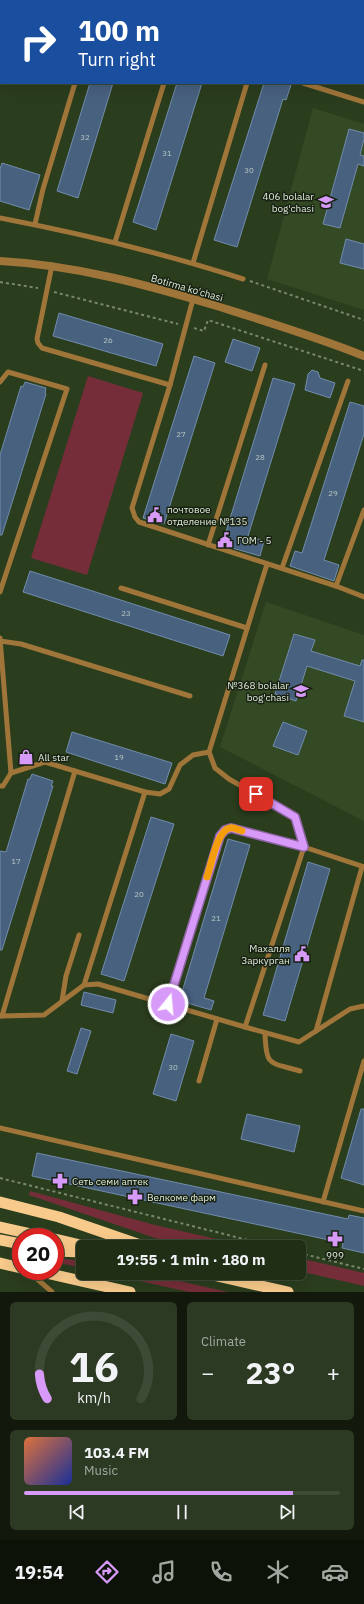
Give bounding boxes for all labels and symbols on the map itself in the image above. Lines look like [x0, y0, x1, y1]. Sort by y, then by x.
house number: 32 [80, 132, 90, 142]
house number: 31 [162, 148, 172, 158]
house number: 30 [244, 165, 254, 175]
place label: 406 bolalar bog'chasi [262, 190, 314, 215]
school or university icon: 406 bolalar bog'chasi [317, 193, 335, 211]
street label: Botirma ko'chasi [149, 271, 225, 305]
house number: 26 [103, 335, 113, 345]
house number: 27 [176, 429, 186, 439]
house number: 28 [255, 452, 265, 462]
house number: 29 [328, 488, 338, 498]
place label: почтовое отделение №135 [167, 503, 247, 528]
public building icon: почтовое отделение №135 [146, 506, 164, 524]
public building icon: ГОМ - 5 [216, 531, 234, 549]
place label: ГОМ - 5 [237, 534, 272, 547]
house number: 23 [121, 608, 131, 618]
place label: №368 bolalar bog'chasi [227, 679, 289, 704]
school or university icon: №368 bolalar bog'chasi [292, 682, 310, 700]
shop icon: All star [17, 748, 35, 766]
place label: All star [38, 751, 70, 764]
house number: 19 [114, 752, 124, 762]
pin [239, 777, 273, 811]
house number: 17 [11, 856, 21, 866]
house number: 20 [134, 889, 144, 899]
house number: 21 [211, 913, 221, 923]
place label: Махалля Заркурган [241, 942, 290, 967]
public building icon: Махалля Заркурган [293, 945, 311, 963]
position arrow [147, 983, 189, 1025]
house number: 30 [168, 1062, 178, 1072]
pharmacy icon: Сеть семи аптек [51, 1172, 69, 1190]
place label: Сеть семи аптек [72, 1175, 149, 1188]
pharmacy icon: Велкоме фарм [126, 1188, 144, 1206]
place label: Велкоме фарм [147, 1191, 216, 1204]
speed limit sign: 20 [12, 1228, 64, 1280]
pharmacy icon: 999 [326, 1230, 344, 1248]
place label: 999 [326, 1249, 344, 1262]

